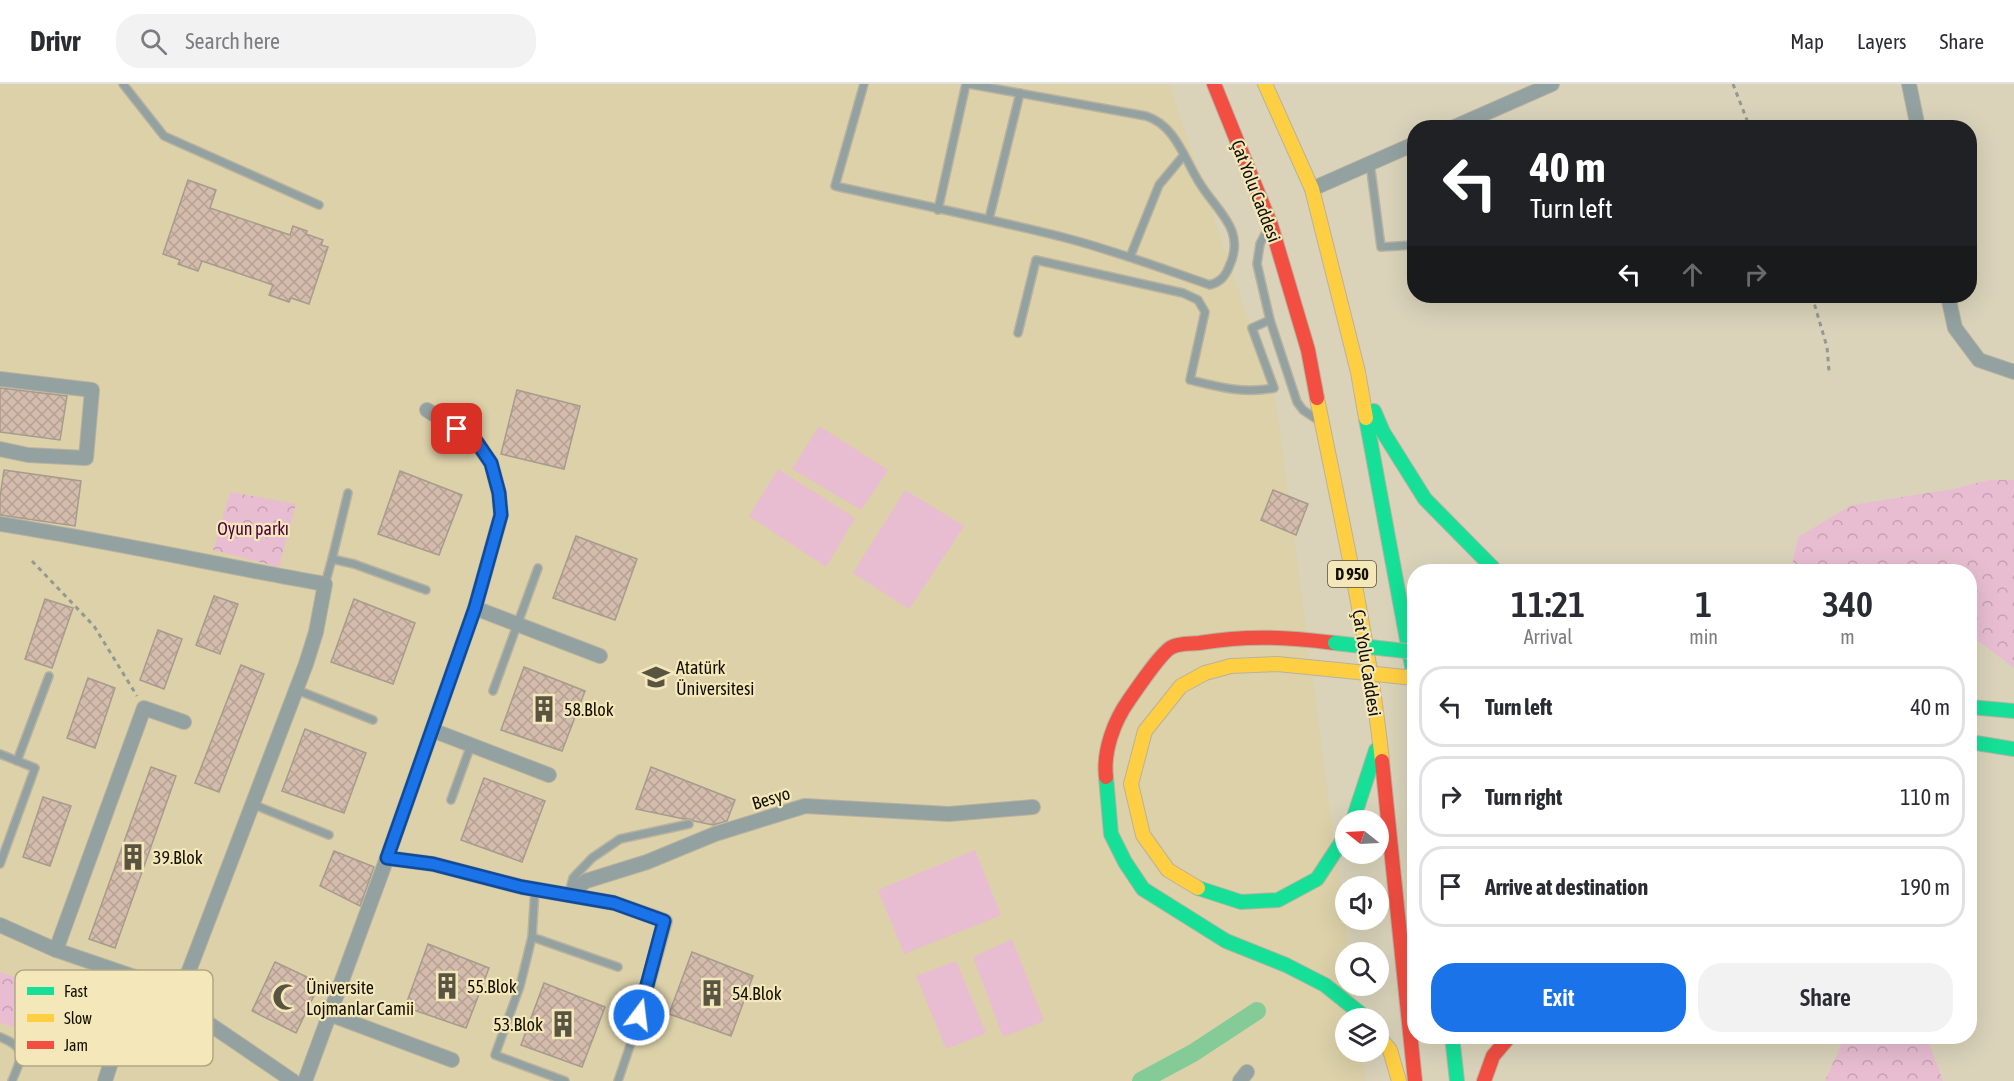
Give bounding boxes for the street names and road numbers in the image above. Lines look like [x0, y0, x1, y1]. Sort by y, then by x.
street label: Çat Yolu Caddesi [1227, 137, 1285, 245]
road number: D 950 [1328, 561, 1376, 587]
street label: Çat Yolu Caddesi [1348, 608, 1386, 718]
street label: Besyo [749, 782, 793, 814]

